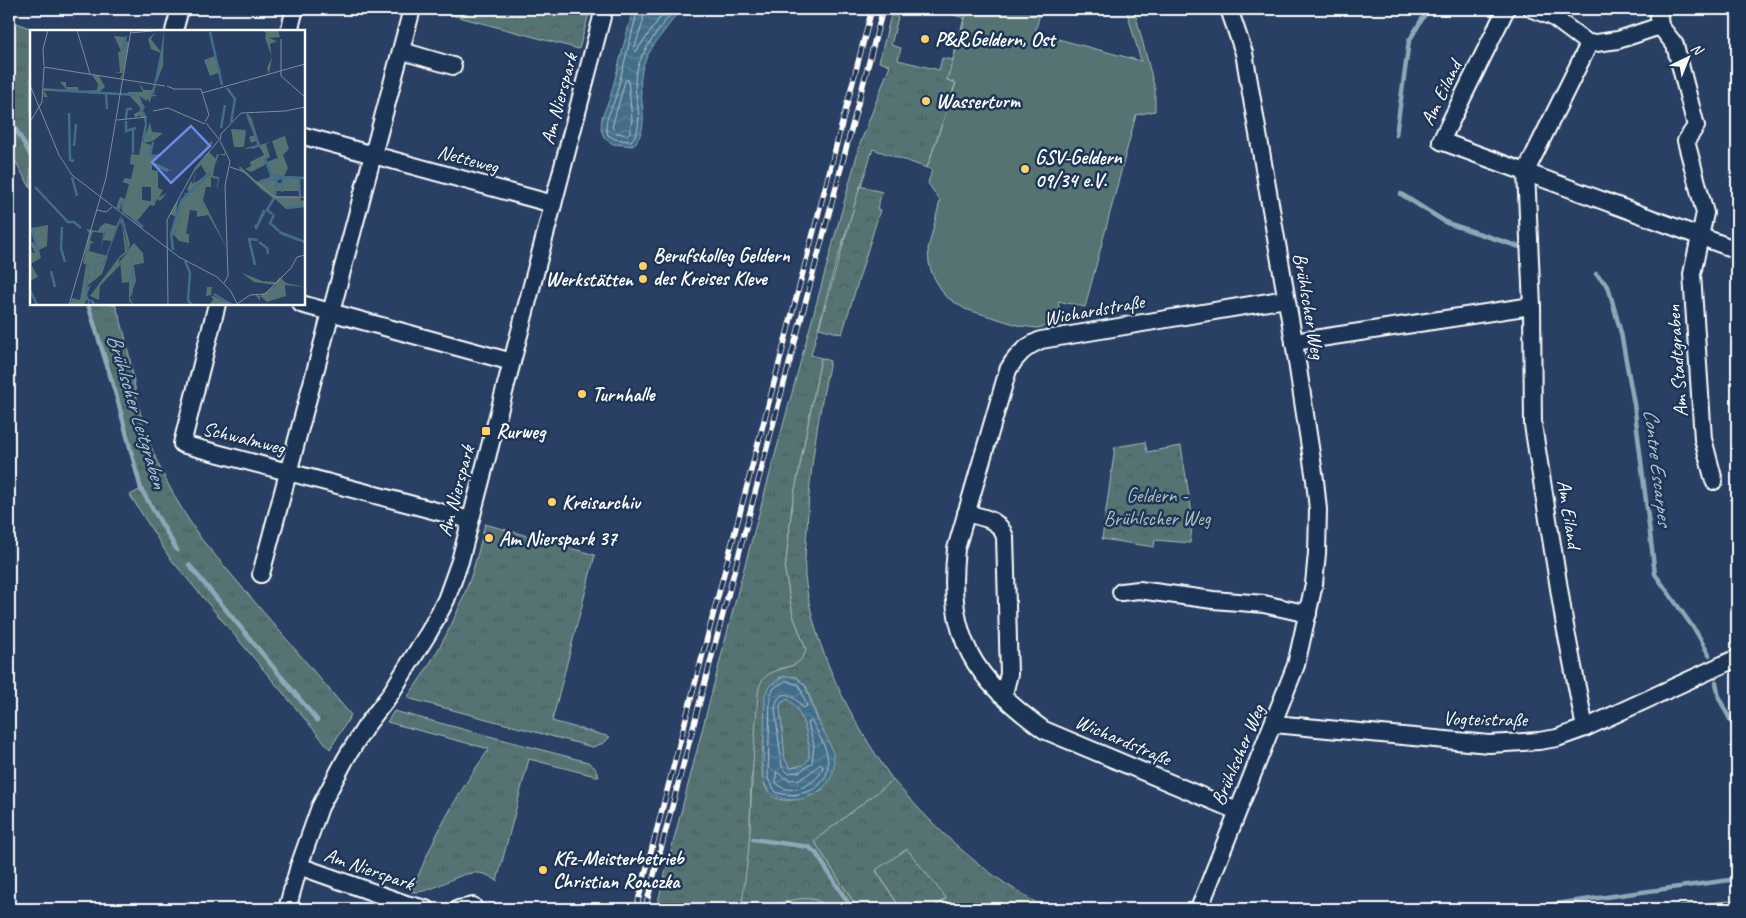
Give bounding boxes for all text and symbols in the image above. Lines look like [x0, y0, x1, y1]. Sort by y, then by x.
place label: P&R,Geldern, Ost [935, 27, 1057, 52]
inset map [30, 30, 305, 305]
north arrow [1664, 32, 1714, 82]
marker: P&R,Geldern, Ost [919, 33, 931, 45]
text: N [1688, 40, 1707, 60]
street label: Am Nierspark [535, 49, 584, 147]
street label: Am Eiland [1415, 54, 1469, 129]
place label: Wasserturm [936, 89, 1021, 114]
marker: Wasserturm [920, 95, 932, 107]
street label: Netteweg [435, 139, 502, 179]
place label: GSV-Geldern 09/34 e.V. [1035, 145, 1123, 193]
marker: GSV-Geldern 09/34 e.V. [1019, 163, 1031, 175]
place label: Berufskolleg Geldern des Kreises Kleve [653, 243, 790, 291]
street label: Brühlscher Weg [1287, 251, 1331, 362]
marker: Berufskolleg Geldern des Kreises Kleve [637, 260, 649, 272]
place label: Werkstätten [546, 267, 635, 292]
marker: Werkstätten [637, 273, 649, 285]
street label: Wichardstraße [1042, 289, 1148, 331]
street label: Am Stadtgraben [1661, 303, 1693, 418]
water label: Brühlscher Leitgraben [101, 331, 173, 493]
place label: Turnhalle [592, 382, 656, 407]
marker: Turnhalle [576, 388, 588, 400]
water label: Contre Escarpes [1638, 407, 1678, 530]
street label: Schwalmweg [200, 416, 289, 461]
place label: Rurweg [496, 419, 547, 444]
marker: Rurweg [480, 425, 492, 437]
street label: Am Nierspark [432, 441, 481, 539]
street label: Am Eiland [1551, 478, 1587, 553]
park label: Geldern - Brühlscher Weg [1103, 483, 1211, 531]
place label: Kreisarchiv [562, 490, 642, 515]
marker: Kreisarchiv [546, 496, 558, 508]
place label: Am Nierspark 37 [499, 526, 618, 551]
marker: Am Nierspark 37 [483, 532, 495, 544]
street label: Brühlscher Weg [1206, 700, 1271, 809]
street label: Vogteistraße [1443, 706, 1529, 732]
street label: Wichardstraße [1071, 709, 1176, 772]
street label: Am Nierspark [321, 842, 419, 897]
place label: Kfz-Meisterbetrieb Christian Ronczka [553, 846, 686, 894]
marker: Kfz-Meisterbetrieb Christian Ronczka [537, 864, 549, 876]

